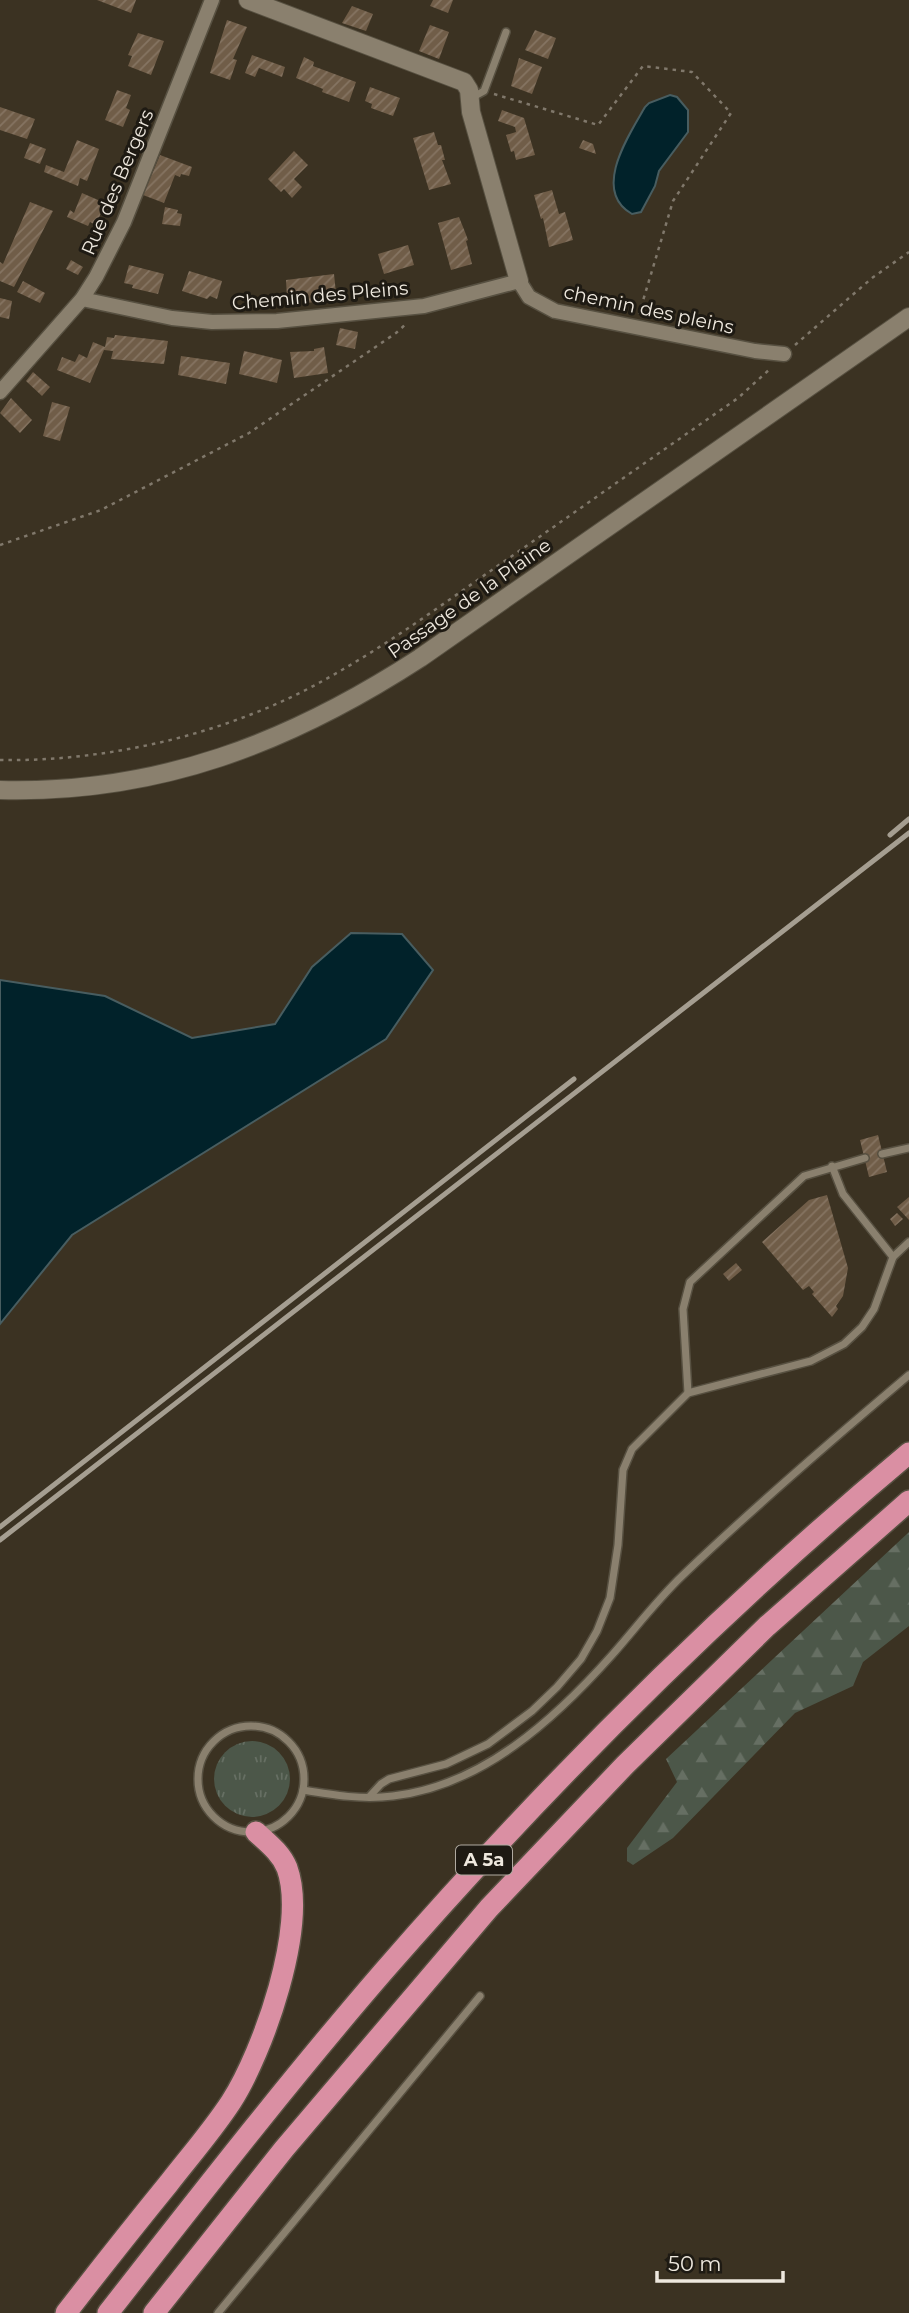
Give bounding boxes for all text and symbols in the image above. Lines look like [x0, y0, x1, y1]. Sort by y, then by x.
street label: Rue des Bergers [76, 106, 159, 259]
street label: Chemin des Pleins [231, 276, 409, 315]
street label: chemin des pleins [562, 280, 736, 339]
street label: Passage de la Plaine [383, 533, 555, 663]
road number: A 5a [456, 1846, 512, 1874]
scale bar [657, 2240, 783, 2284]
text: 50 m [668, 2251, 722, 2276]

